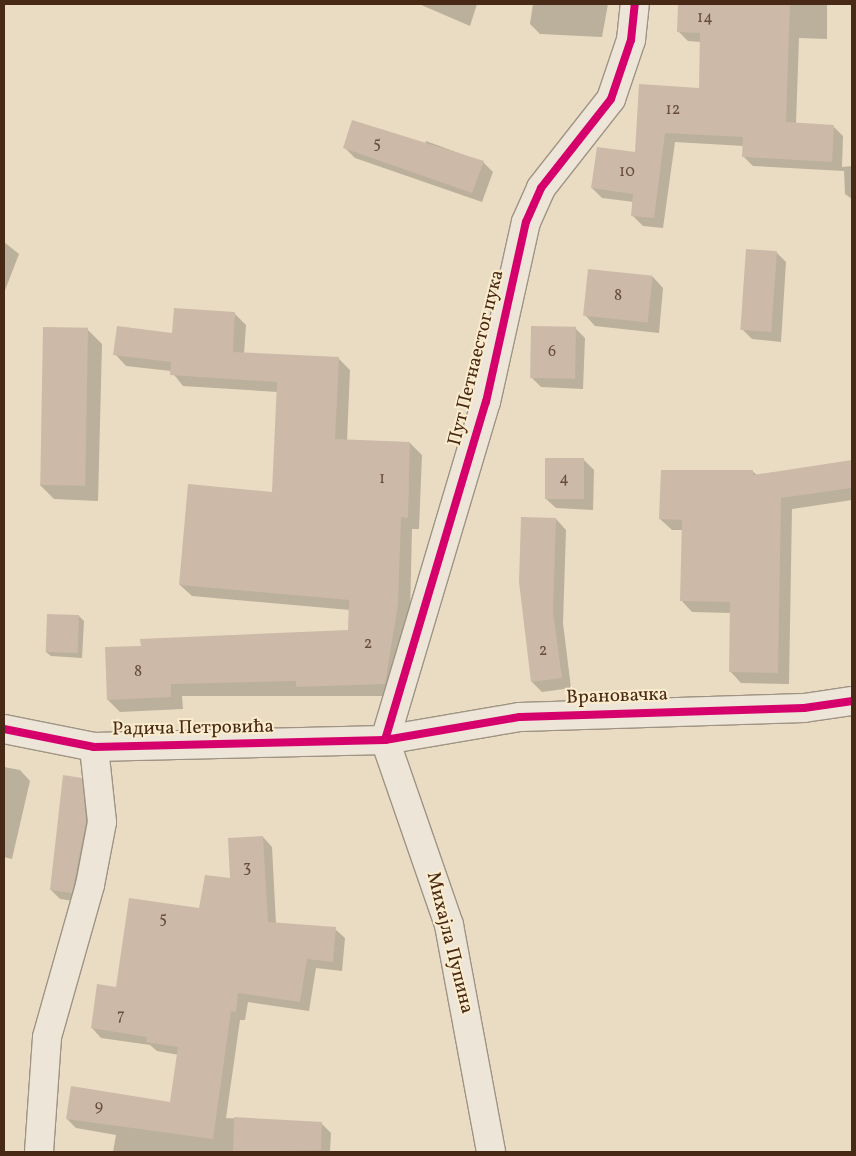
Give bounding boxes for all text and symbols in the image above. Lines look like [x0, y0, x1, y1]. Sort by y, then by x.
house number: 14 [697, 8, 713, 28]
house number: 12 [666, 100, 680, 120]
house number: 5 [373, 134, 381, 154]
house number: 10 [619, 162, 635, 182]
street label: Пут Петнаестог пука [444, 268, 510, 448]
house number: 8 [614, 286, 622, 306]
house number: 6 [548, 342, 556, 362]
house number: 1 [379, 469, 385, 489]
house number: 4 [559, 469, 569, 489]
house number: 2 [364, 634, 372, 654]
house number: 2 [539, 641, 547, 661]
house number: 8 [134, 662, 142, 682]
street label: Врановачка [566, 684, 668, 710]
street label: Радича Петровића [112, 716, 274, 742]
house number: 3 [243, 858, 251, 878]
street label: Михајла Пупина [420, 870, 478, 1016]
house number: 5 [159, 909, 167, 929]
house number: 7 [117, 1006, 125, 1026]
house number: 9 [95, 1097, 103, 1117]

